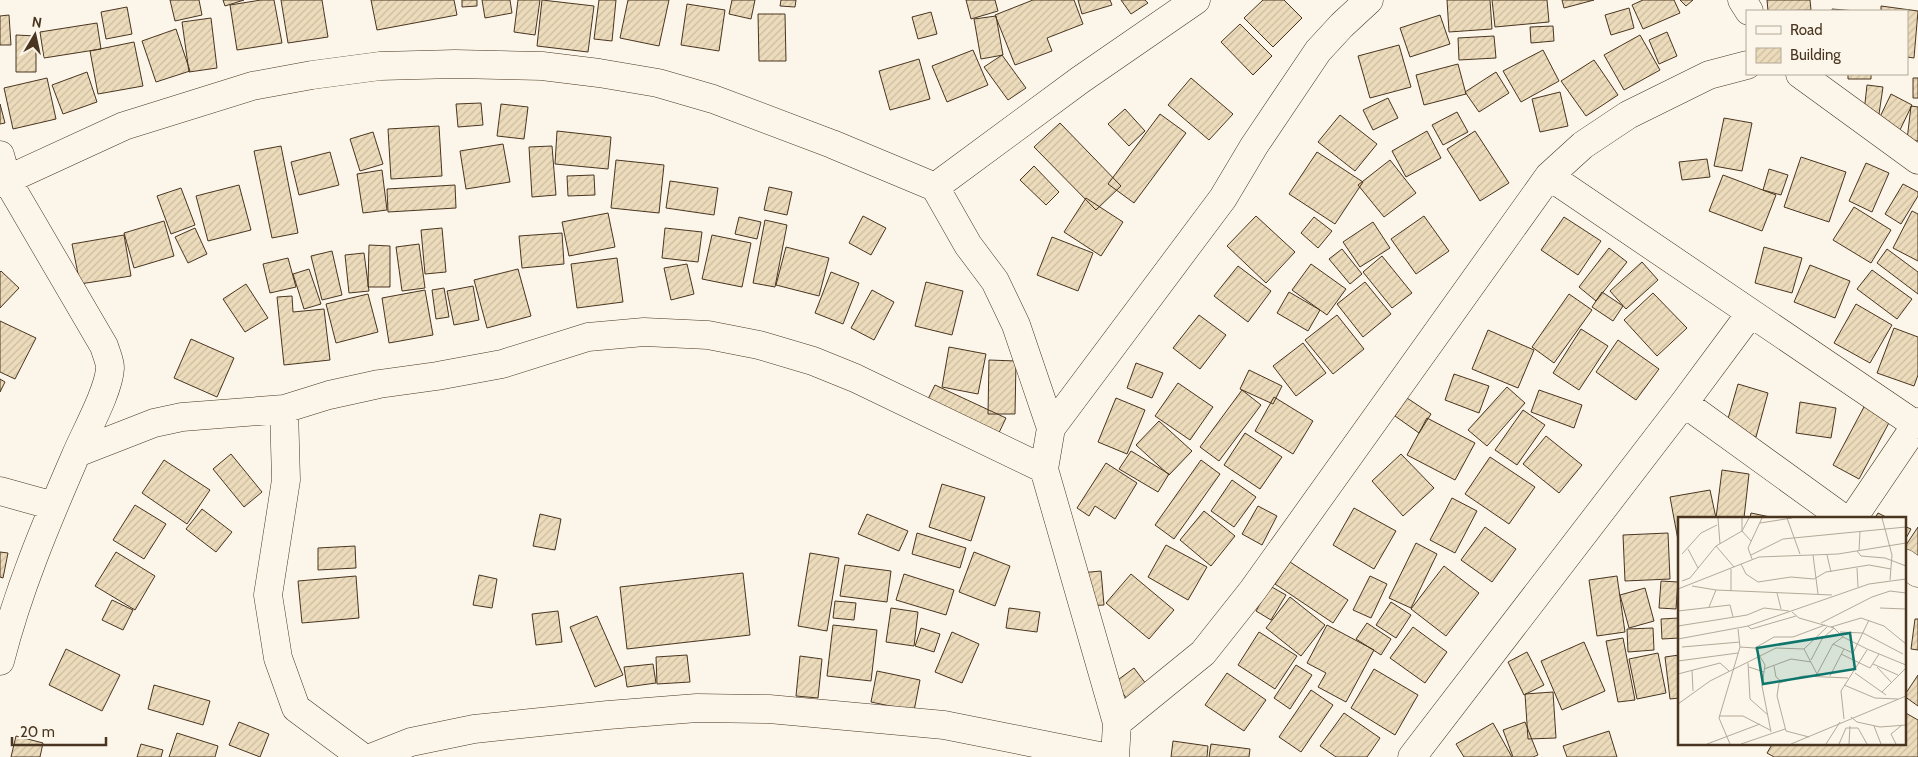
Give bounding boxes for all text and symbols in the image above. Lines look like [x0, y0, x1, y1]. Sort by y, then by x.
north arrow [10, 10, 60, 60]
legend [1746, 10, 1908, 75]
text: N [31, 12, 43, 32]
text: Road [1790, 21, 1823, 39]
text: Building [1790, 46, 1841, 64]
inset map [1678, 517, 1906, 744]
scale bar [12, 714, 106, 746]
text: 20 m [20, 723, 55, 741]

